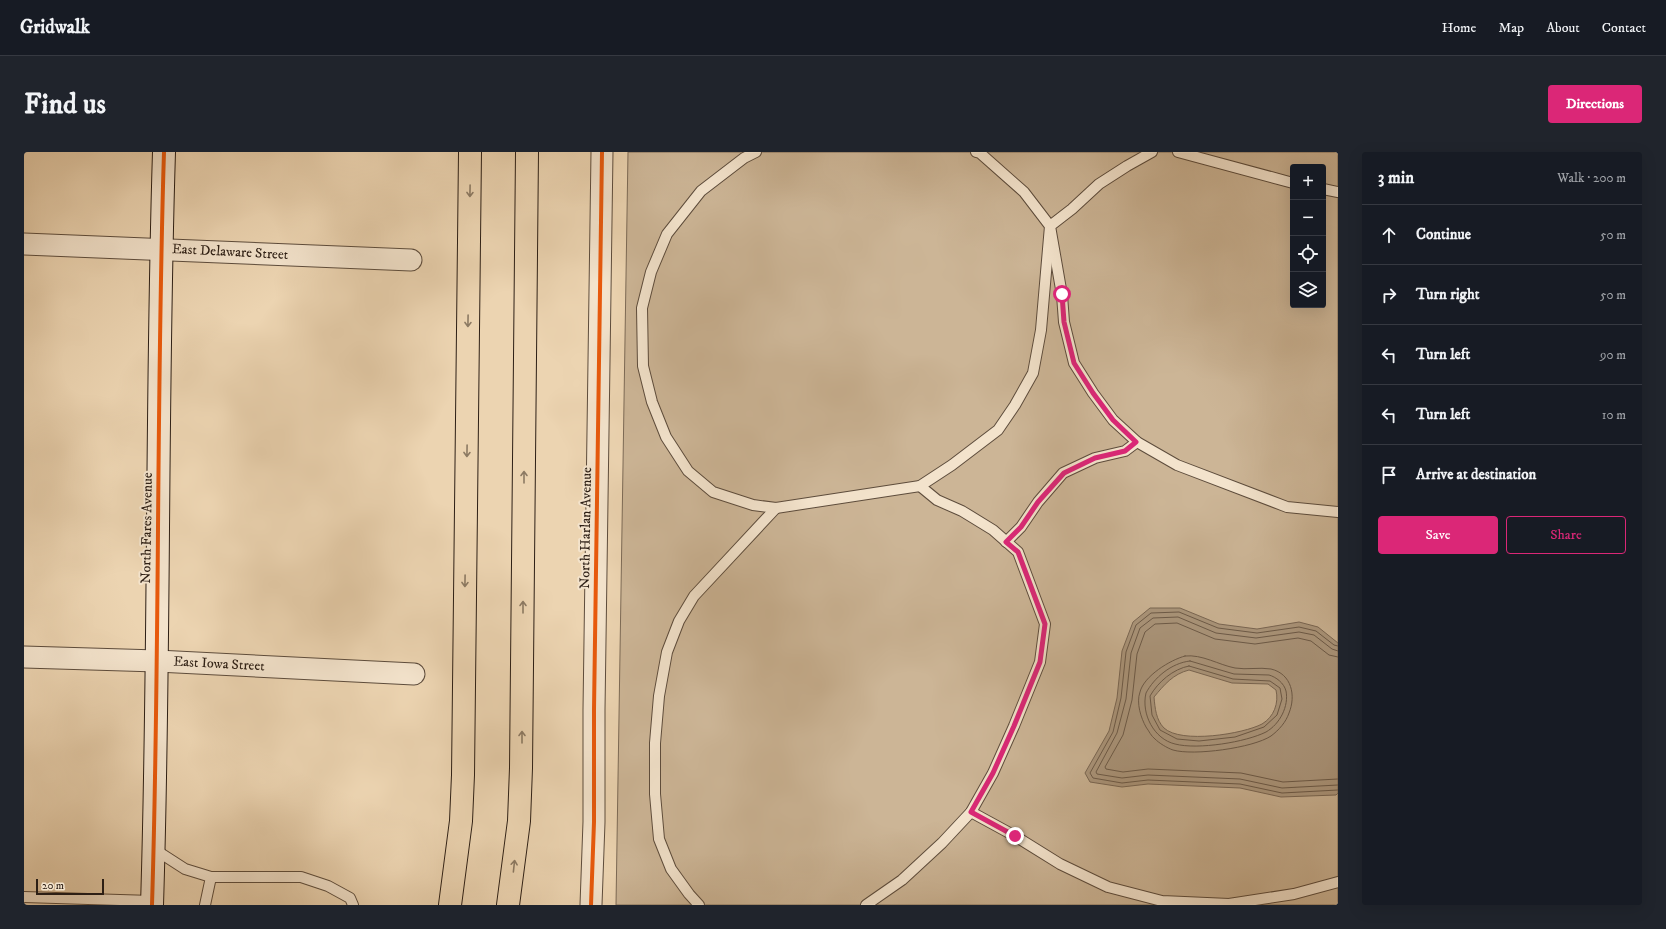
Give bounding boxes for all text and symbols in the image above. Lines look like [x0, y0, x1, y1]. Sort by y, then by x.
text: Gridwalk [20, 16, 90, 39]
text: Home [1442, 19, 1476, 37]
text: Map [1498, 19, 1524, 37]
text: About [1546, 19, 1580, 37]
text: Contact [1602, 19, 1646, 37]
button: Directions [1548, 85, 1642, 123]
text: Find us [24, 87, 106, 122]
map controls [1290, 164, 1326, 308]
button: + [1290, 164, 1326, 200]
text: 3 min [1378, 167, 1414, 189]
text: Walk · 200 m [1557, 170, 1626, 186]
one-way arrow [466, 184, 473, 197]
button: − [1290, 200, 1326, 236]
icon: ahead [1378, 224, 1400, 246]
text: Continue [1416, 225, 1471, 244]
text: 50 m [1600, 227, 1626, 243]
button: locate [1290, 236, 1326, 272]
street label: East Delaware Street [171, 240, 289, 264]
button: layers [1290, 272, 1326, 308]
icon: right [1378, 284, 1400, 306]
route start [1053, 285, 1071, 303]
text: Turn right [1416, 285, 1479, 304]
text: 50 m [1600, 287, 1626, 303]
one-way arrow [464, 314, 472, 327]
icon: left [1378, 344, 1400, 366]
text: Turn left [1416, 345, 1470, 364]
text: 90 m [1600, 347, 1626, 363]
icon: left [1378, 404, 1400, 426]
text: Turn left [1416, 405, 1470, 424]
text: 10 m [1602, 407, 1626, 423]
one-way arrow [463, 444, 471, 457]
icon: arrive [1378, 464, 1400, 486]
text: Arrive at destination [1416, 465, 1536, 484]
street label: North Harlan Avenue [576, 467, 596, 589]
one-way arrow [520, 471, 528, 484]
street label: North Fares Avenue [137, 472, 157, 584]
button: Save [1378, 516, 1498, 554]
button: Share [1506, 516, 1626, 554]
one-way arrow [461, 574, 469, 587]
one-way arrow [519, 601, 527, 614]
street label: East Iowa Street [173, 653, 266, 675]
one-way arrow [518, 731, 526, 744]
route end [1006, 827, 1024, 845]
one-way arrow [510, 860, 517, 873]
scale bar [36, 877, 104, 896]
text: 20 m [42, 879, 64, 893]

